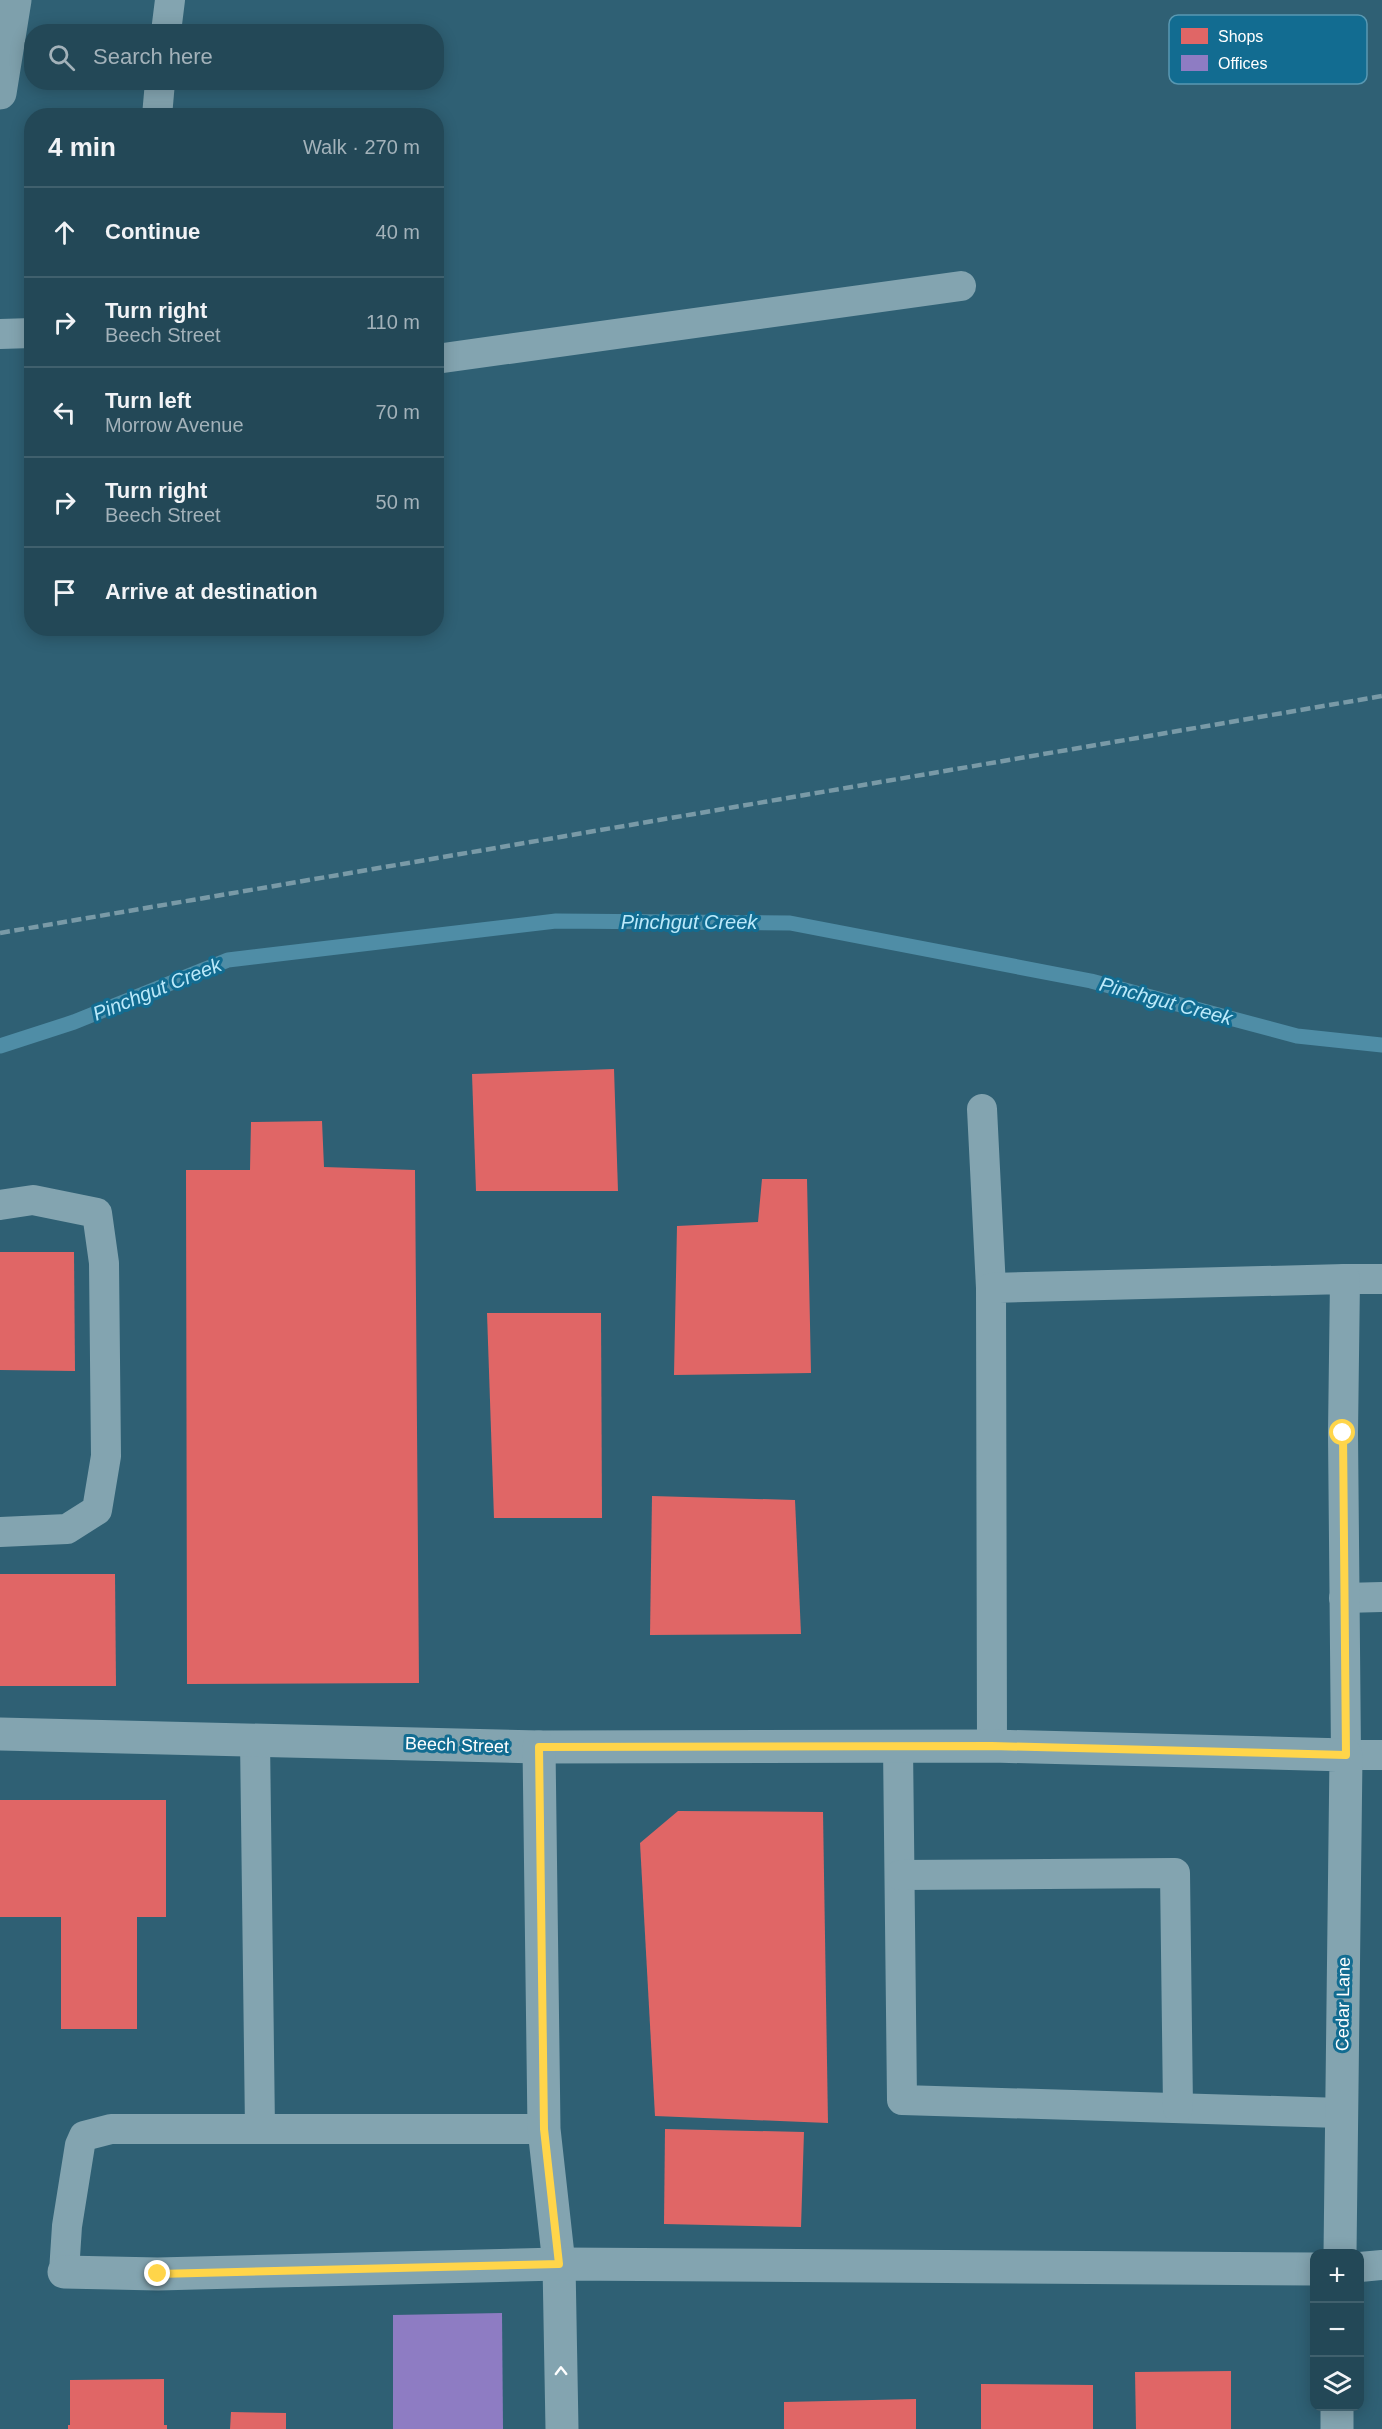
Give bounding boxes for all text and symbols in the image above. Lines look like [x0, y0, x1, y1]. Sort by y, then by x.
legend [1169, 15, 1367, 84]
search box [24, 24, 444, 90]
text: Shops [1218, 28, 1263, 45]
icon: search [45, 41, 78, 74]
text: Search here [93, 44, 213, 69]
text: Offices [1218, 55, 1268, 72]
text: 4 min [48, 132, 116, 162]
text: Walk · 270 m [303, 136, 420, 158]
icon: ahead [48, 216, 81, 249]
text: Continue [105, 219, 200, 244]
text: 40 m [376, 221, 420, 243]
text: Turn right [105, 298, 207, 323]
icon: right [48, 306, 81, 339]
text: 110 m [366, 311, 420, 333]
text: Beech Street [105, 324, 221, 346]
text: Turn left [105, 388, 191, 413]
icon: left [48, 396, 81, 429]
text: 70 m [376, 401, 420, 423]
text: Morrow Avenue [105, 414, 244, 436]
text: Turn right [105, 478, 207, 503]
icon: right [48, 486, 81, 519]
text: 50 m [376, 491, 420, 513]
text: Beech Street [105, 504, 221, 526]
icon: arrive [48, 576, 81, 609]
text: Arrive at destination [105, 579, 318, 604]
water label: Pinchgut Creek [621, 911, 758, 933]
water label: Pinchgut Creek [89, 953, 225, 1025]
water label: Pinchgut Creek [1097, 973, 1236, 1030]
route start [1329, 1419, 1355, 1445]
street label: Beech Street [405, 1733, 509, 1757]
street label: Cedar Lane [1332, 1957, 1354, 2051]
map controls [1310, 2249, 1364, 2411]
button: + [1310, 2249, 1364, 2303]
route end [144, 2260, 170, 2286]
button: − [1310, 2303, 1364, 2357]
button: layers [1310, 2357, 1364, 2411]
one-way arrow [555, 2366, 567, 2375]

